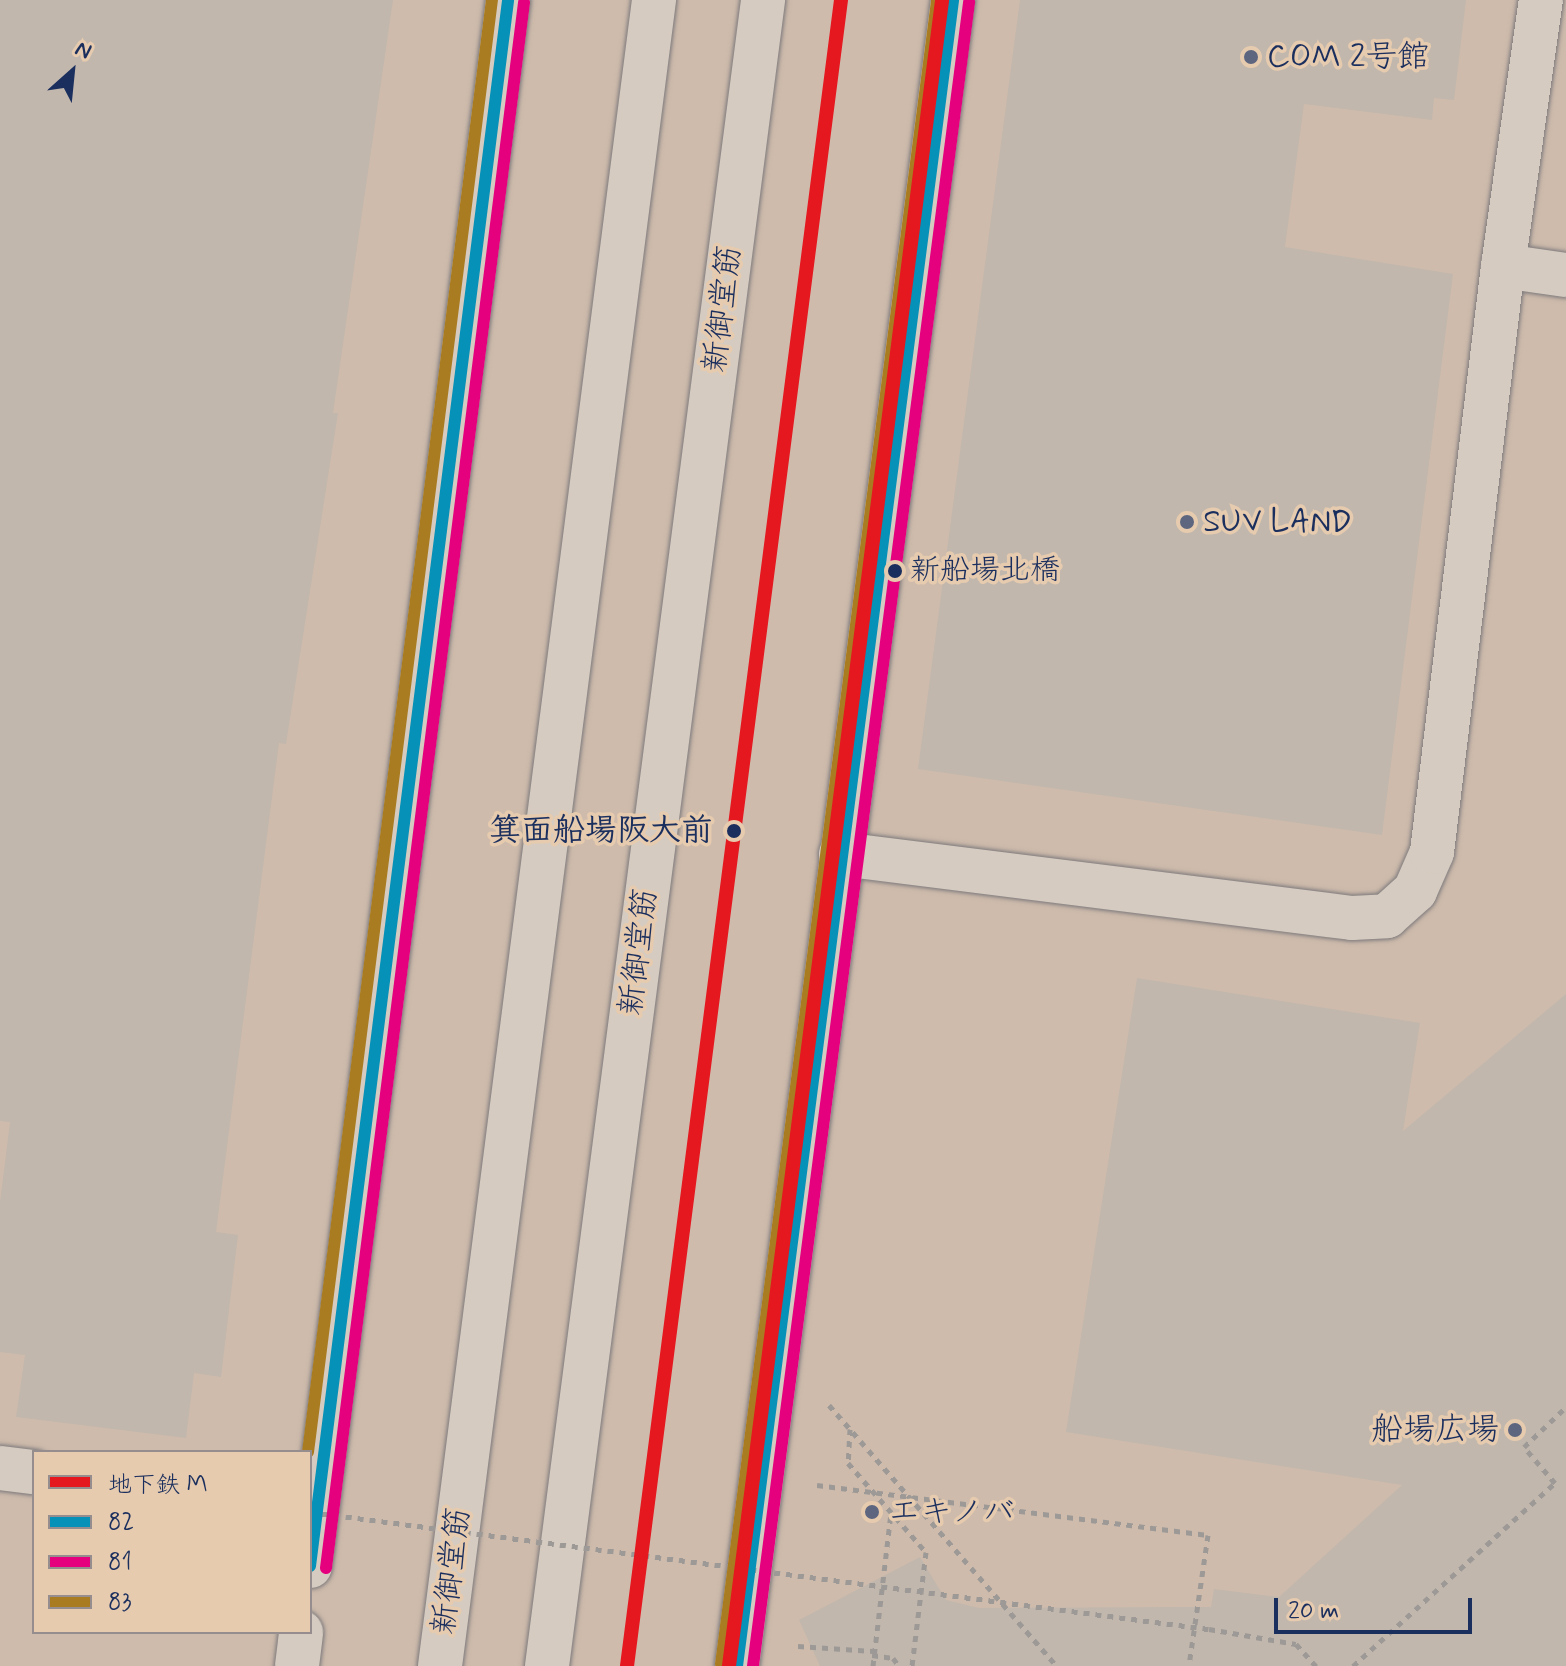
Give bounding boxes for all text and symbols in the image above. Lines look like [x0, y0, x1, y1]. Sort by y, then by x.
north arrow [32, 32, 112, 112]
text: N [70, 35, 96, 66]
place label: COM 2号館 [1267, 38, 1429, 76]
marker: COM 2号館 [1242, 48, 1260, 66]
street label: 新御堂筋 [696, 243, 750, 375]
place label: SUV LAND [1203, 503, 1357, 541]
marker: SUV LAND [1178, 513, 1196, 531]
place label: 新船場北橋 [910, 553, 1060, 589]
marker: 新船場北橋 [887, 563, 903, 579]
place label: 箕面船場阪大前 [489, 812, 713, 850]
marker: 箕面船場阪大前 [720, 817, 748, 845]
street label: 新御堂筋 [612, 886, 666, 1018]
place label: 船場広場 [1371, 1411, 1499, 1449]
marker: 船場広場 [1506, 1421, 1524, 1439]
legend [32, 1450, 312, 1634]
text: 地下鉄 M [108, 1470, 208, 1501]
place label: エキノバ [888, 1493, 1016, 1531]
marker: エキノバ [863, 1503, 881, 1521]
street label: 新御堂筋 [425, 1505, 479, 1637]
text: 82 [108, 1507, 134, 1538]
text: 81 [108, 1547, 132, 1578]
scale bar [1278, 1582, 1476, 1632]
text: 83 [108, 1587, 132, 1618]
text: 20 m [1288, 1596, 1339, 1627]

